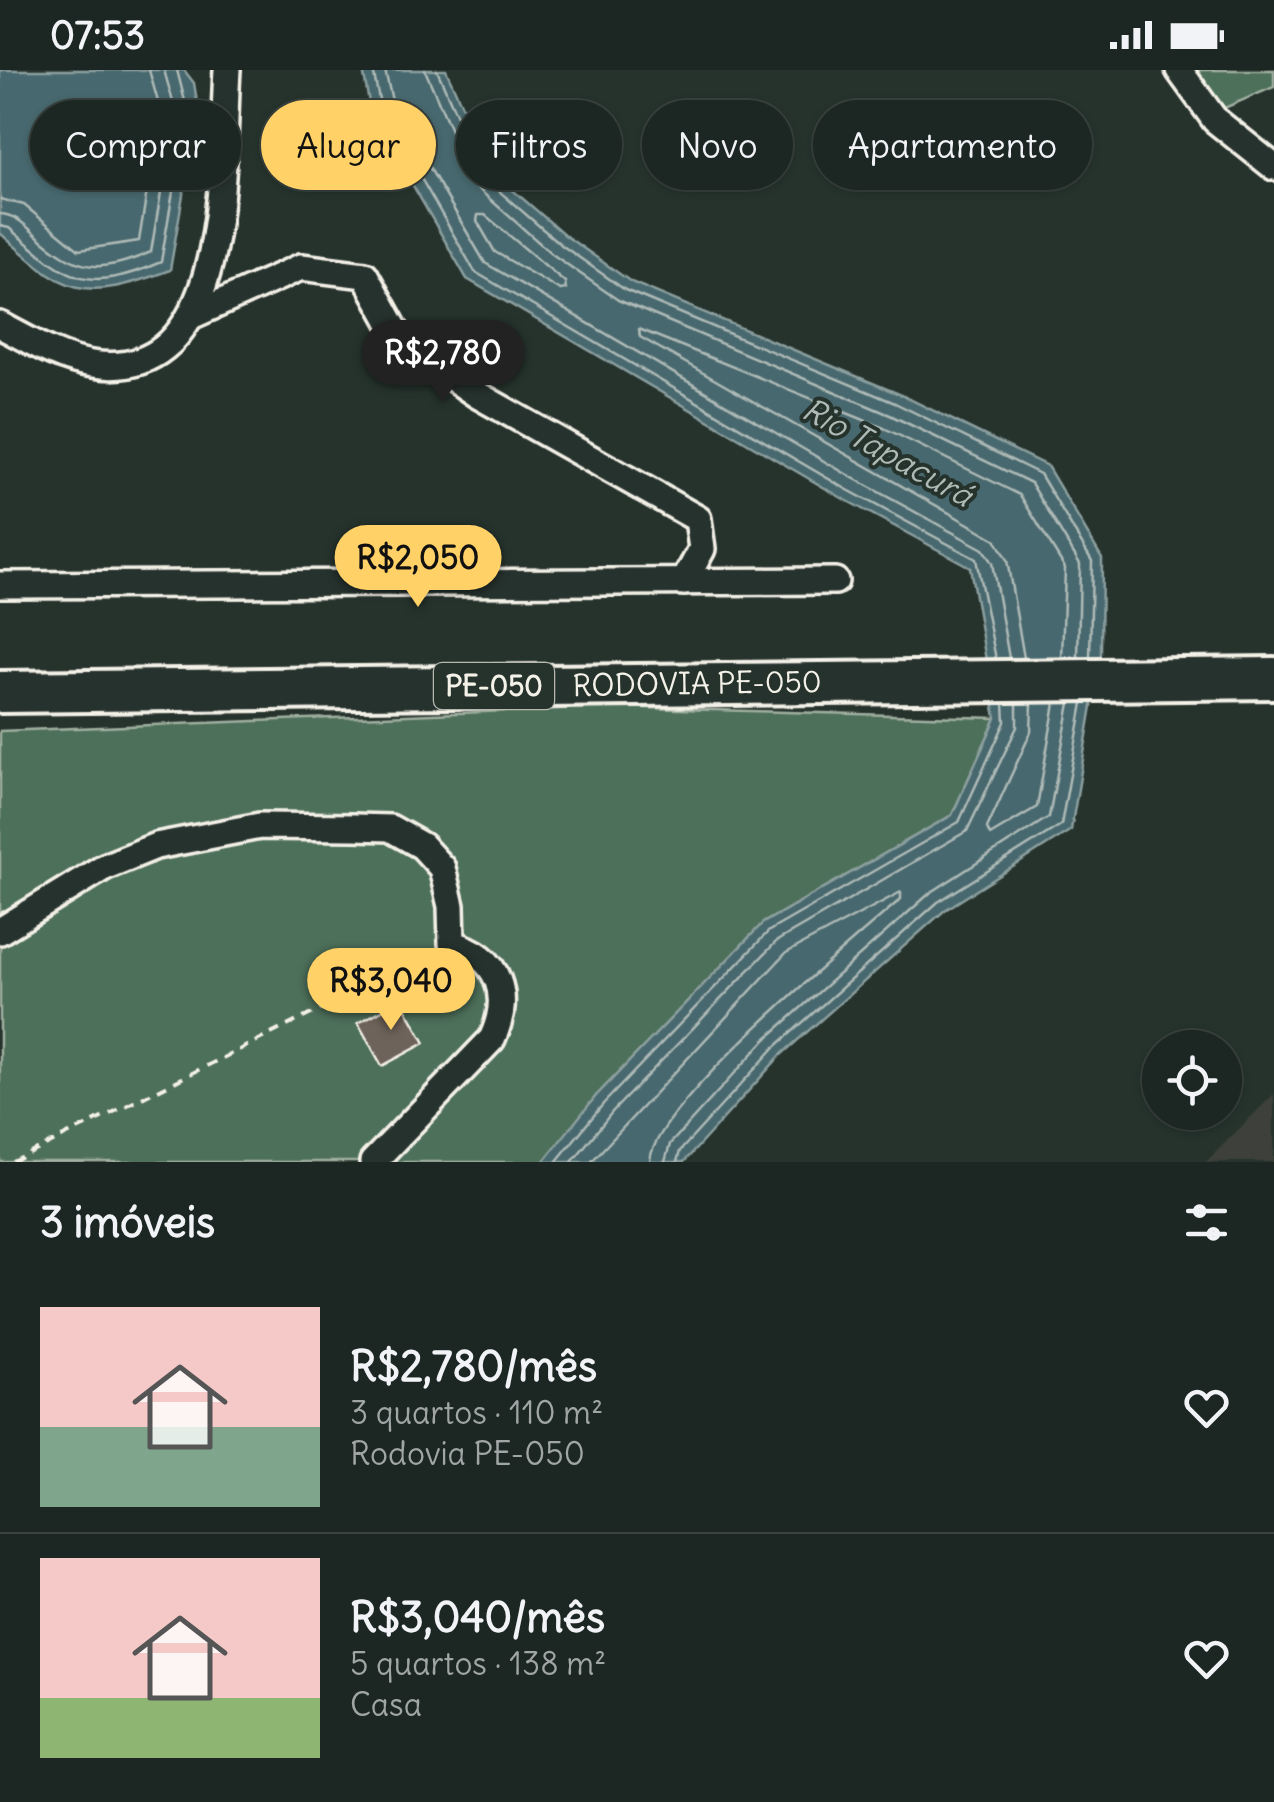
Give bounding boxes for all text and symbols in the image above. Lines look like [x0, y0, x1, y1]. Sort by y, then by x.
text: 07:53 [50, 12, 145, 59]
chip: Comprar [30, 100, 241, 190]
chip: Alugar [261, 100, 436, 190]
chip: Filtros [456, 100, 622, 190]
chip: Novo [642, 100, 793, 190]
chip: Apartamento [813, 100, 1092, 190]
pin: R$2,780 [351, 320, 535, 405]
text: R$2,780 [384, 332, 502, 373]
water label: Rio Tapacurá [796, 388, 982, 516]
pin: R$2,050 [326, 525, 510, 610]
text: R$2,050 [357, 537, 479, 578]
street label: RODOVIA PE-050 [572, 662, 822, 704]
road number: PE-050 [434, 663, 554, 709]
pin: R$3,040 [299, 948, 483, 1033]
text: R$3,040 [329, 960, 453, 1001]
map controls [1142, 1030, 1242, 1130]
button: locate [1142, 1030, 1242, 1130]
icon: filters [1179, 1195, 1234, 1250]
text: 3 imóveis [40, 1196, 215, 1248]
text: R$2,780/mês [350, 1340, 597, 1392]
icon: home [120, 1347, 240, 1467]
icon: heart [1179, 1380, 1234, 1435]
text: 3 quartos · 110 m² [350, 1392, 603, 1433]
text: Rodovia PE-050 [350, 1433, 585, 1474]
text: R$3,040/mês [350, 1591, 605, 1643]
icon: home [120, 1598, 240, 1718]
icon: heart [1179, 1631, 1234, 1686]
text: 5 quartos · 138 m² [350, 1643, 606, 1684]
text: Casa [350, 1684, 422, 1725]

